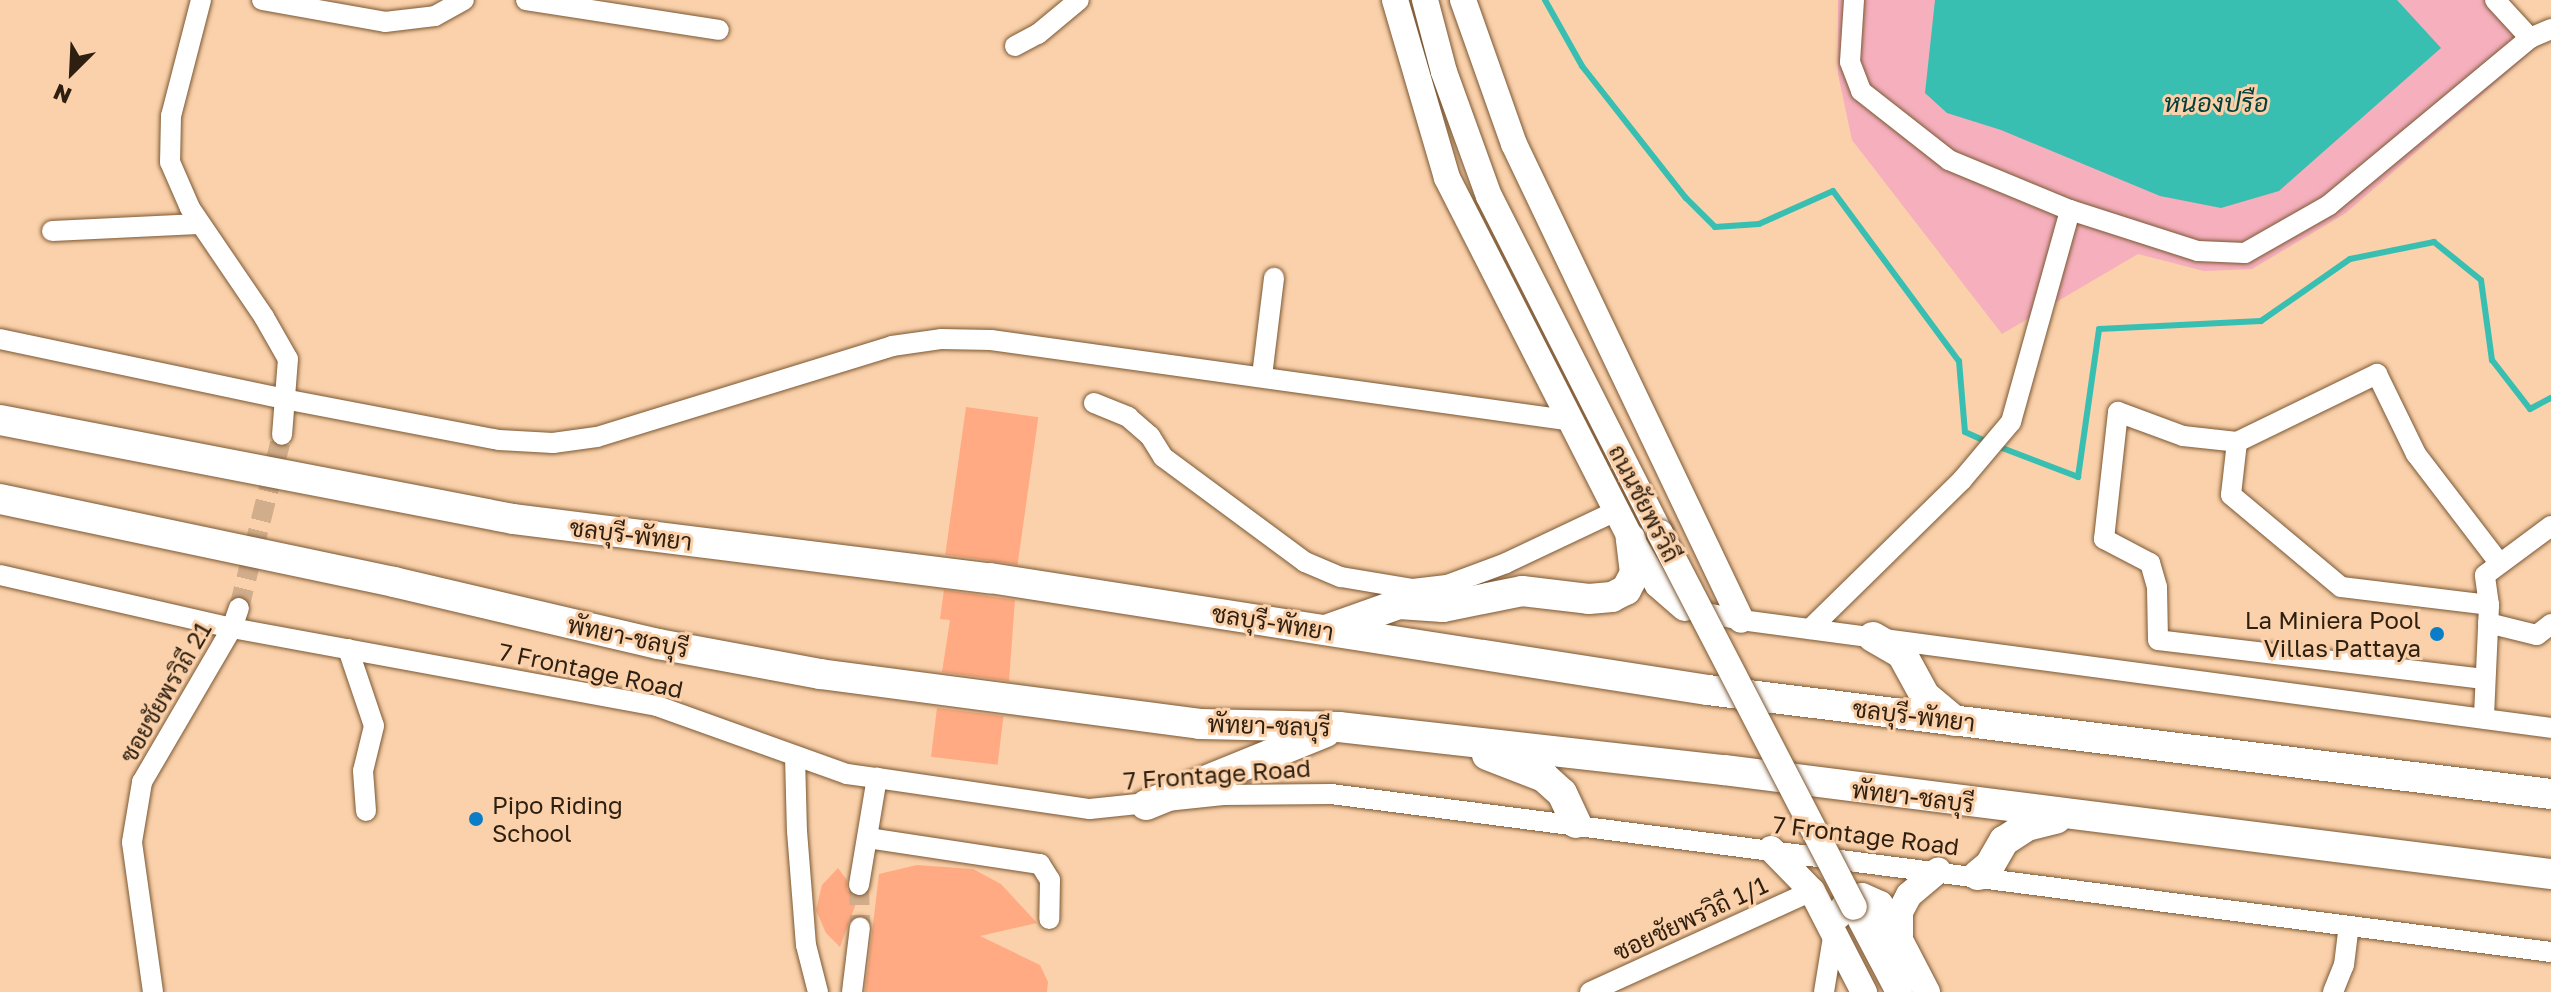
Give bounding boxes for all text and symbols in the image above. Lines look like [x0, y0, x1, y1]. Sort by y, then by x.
north arrow [32, 32, 112, 112]
text: N [49, 79, 75, 110]
water label: หนองปรือ [2163, 87, 2269, 119]
street label: ถนนชัยพรวิถี [1603, 439, 1687, 567]
street label: ชลบุรี-พัทยา [568, 512, 694, 556]
street label: ชลบุรี-พัทยา [1210, 598, 1336, 646]
place label: La Miniera Pool Villas Pattaya [2245, 606, 2421, 662]
street label: พัทยา-ชลบุรี [565, 609, 691, 663]
street label: ซอยชัยพรวิถี 21 [113, 617, 217, 767]
marker: La Miniera Pool Villas Pattaya [2428, 625, 2446, 643]
street label: 7 Frontage Road [496, 636, 686, 704]
street label: ชลบุรี-พัทยา [1851, 693, 1977, 737]
street label: พัทยา-ชลบุรี [1207, 708, 1331, 742]
street label: 7 Frontage Road [1122, 753, 1312, 795]
street label: พัทยา-ชลบุรี [1850, 774, 1976, 818]
place label: Pipo Riding School [492, 791, 623, 847]
street label: 7 Frontage Road [1771, 809, 1961, 861]
marker: Pipo Riding School [467, 810, 485, 828]
street label: ซอยชัยพรวิถี 1/1 [1608, 870, 1772, 966]

